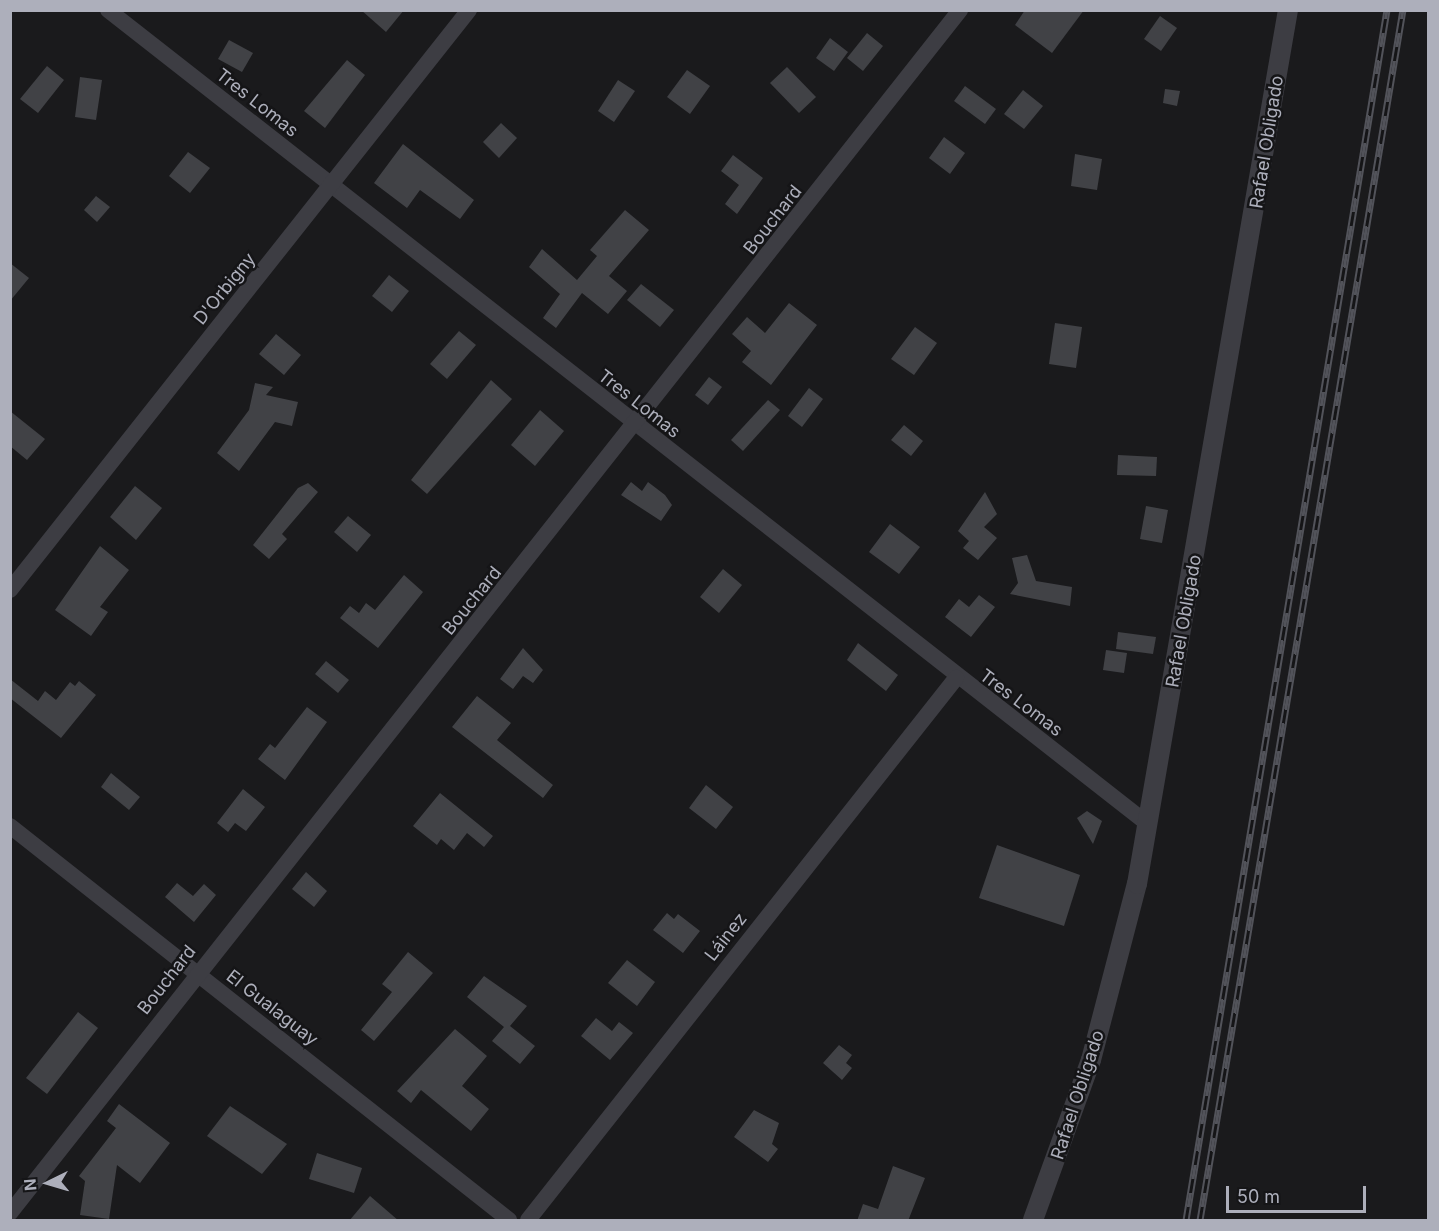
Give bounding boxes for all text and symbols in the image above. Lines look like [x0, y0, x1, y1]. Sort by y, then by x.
street label: Tres Lomas [212, 64, 302, 142]
street label: Rafael Obligado [1246, 74, 1288, 210]
street label: Bouchard [739, 181, 807, 259]
street label: D'Orbigny [190, 249, 260, 329]
street label: Tres Lomas [594, 365, 684, 443]
street label: Rafael Obligado [1162, 553, 1206, 689]
street label: Bouchard [438, 562, 506, 640]
street label: Tres Lomas [975, 665, 1067, 741]
street label: Láinez [700, 909, 752, 965]
street label: Bouchard [133, 941, 201, 1019]
street label: El Gualaguay [222, 965, 322, 1051]
street label: Rafael Obligado [1047, 1028, 1109, 1162]
north arrow [18, 1153, 78, 1213]
scale bar [1229, 1174, 1368, 1212]
text: N [20, 1178, 41, 1192]
text: 50 m [1237, 1186, 1280, 1207]

